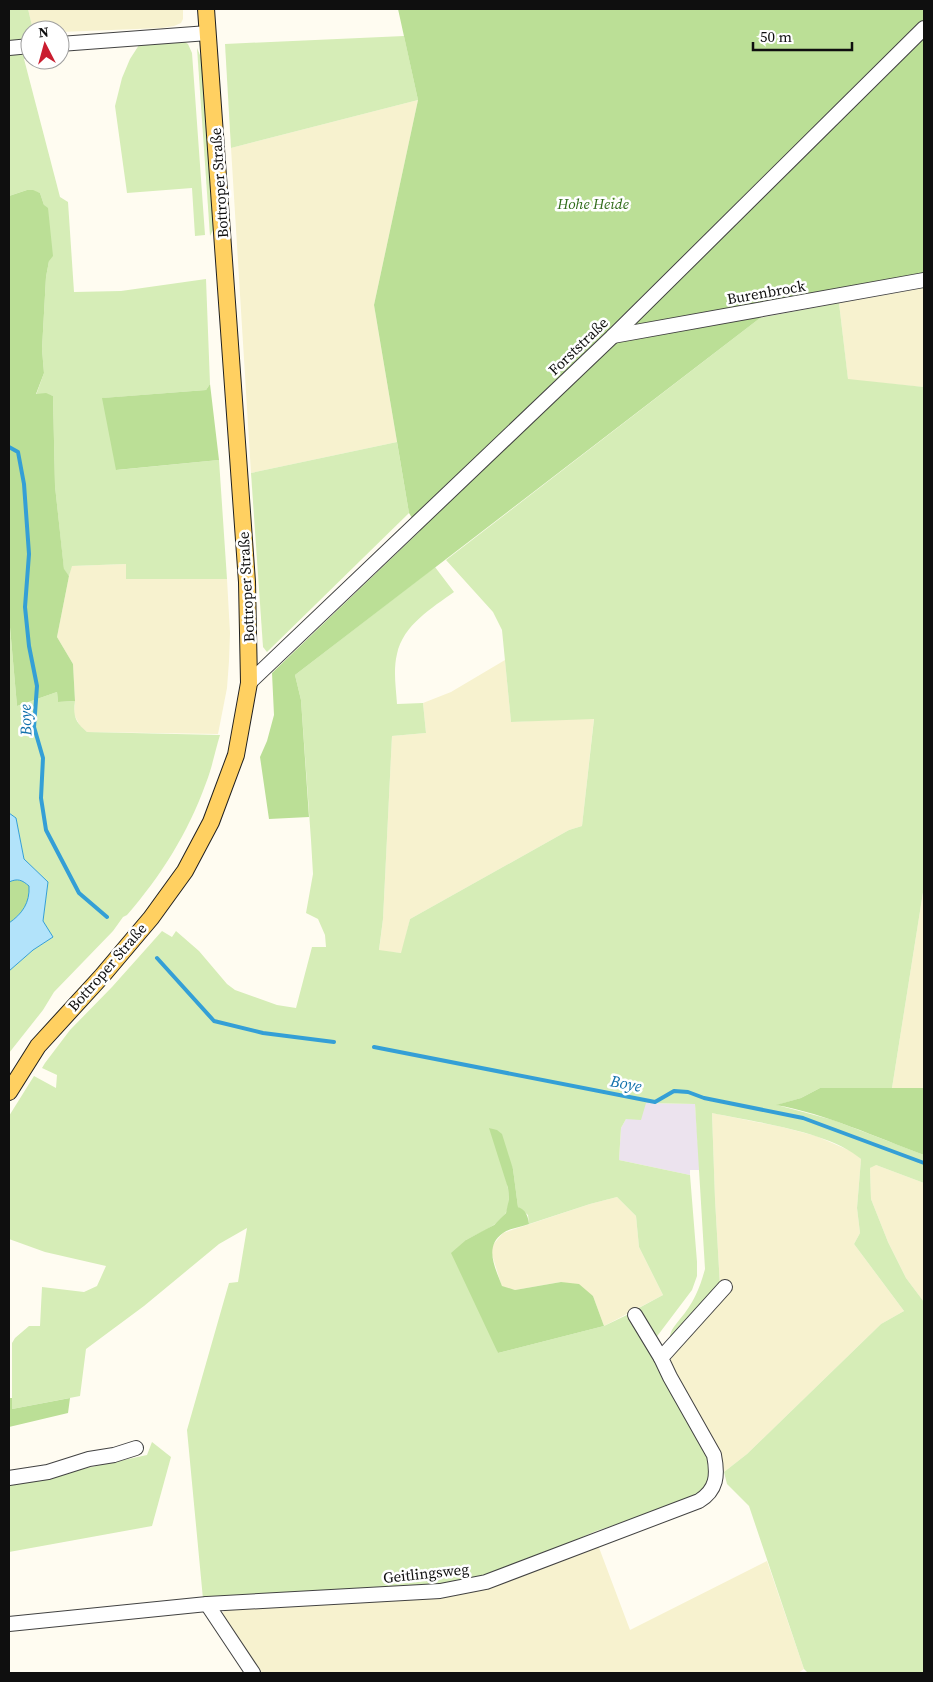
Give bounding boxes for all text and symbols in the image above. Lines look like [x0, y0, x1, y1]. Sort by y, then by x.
north arrow [20, 20, 70, 70]
scale bar [753, 20, 852, 52]
text: N [38, 22, 50, 43]
text: 50 m [760, 26, 792, 47]
street label: Bottroper Straße [205, 127, 233, 239]
park label: Hohe Heide [556, 193, 629, 214]
street label: Burenbrock [725, 275, 808, 309]
street label: Forststraße [544, 312, 613, 380]
street label: Bottroper Straße [233, 531, 259, 643]
water label: Boye [13, 703, 37, 737]
street label: Bottroper Straße [63, 918, 151, 1016]
water label: Boye [607, 1069, 644, 1097]
street label: Geitlingsweg [382, 1558, 470, 1588]

